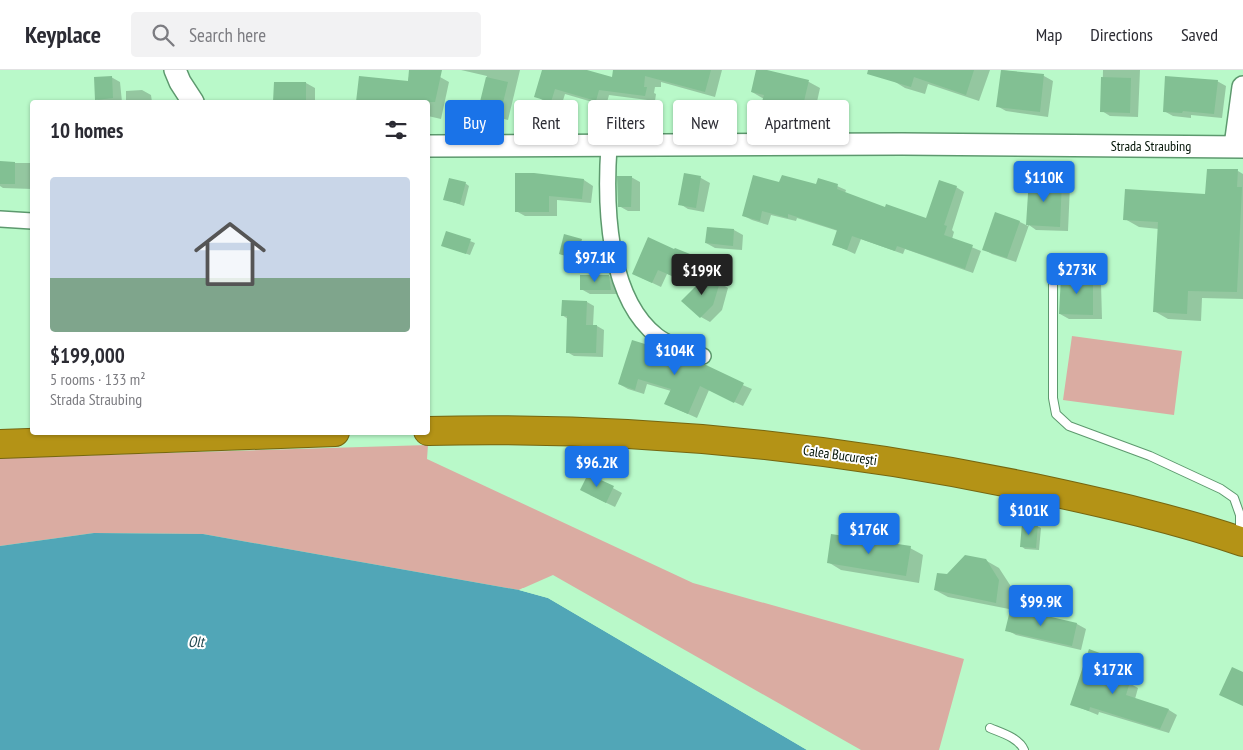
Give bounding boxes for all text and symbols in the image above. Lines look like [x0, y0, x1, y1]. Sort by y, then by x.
search box [131, 12, 481, 57]
text: Keyplace [25, 19, 101, 50]
icon: search [149, 21, 177, 49]
text: Search here [189, 23, 266, 47]
text: Map [1036, 23, 1062, 46]
text: Directions [1090, 23, 1153, 46]
text: Saved [1181, 23, 1218, 46]
chip: Buy [445, 100, 504, 145]
chip: Rent [514, 100, 578, 145]
chip: Filters [588, 100, 663, 145]
chip: New [673, 100, 737, 145]
chip: Apartment [747, 100, 849, 145]
icon: filters [382, 116, 410, 144]
text: 10 homes [50, 117, 123, 144]
street label: Strada Straubing [1111, 137, 1191, 155]
pin: $110K [1009, 160, 1079, 203]
text: $110K [1025, 167, 1063, 187]
icon: home [185, 209, 275, 299]
pin: $97.1K [554, 240, 636, 283]
text: $97.1K [575, 247, 615, 267]
pin: $273K [1042, 252, 1112, 295]
pin: $199K [667, 254, 737, 296]
text: $273K [1058, 259, 1096, 279]
text: $199K [683, 260, 721, 280]
pin: $104K [640, 334, 710, 376]
text: $104K [656, 340, 694, 360]
text: $199,000 [50, 342, 125, 369]
text: 5 rooms · 133 m² [50, 369, 146, 389]
text: Strada Straubing [50, 389, 142, 409]
street label: Calea București [802, 441, 878, 469]
pin: $96.2K [556, 446, 638, 488]
text: $96.2K [576, 452, 618, 472]
pin: $101K [994, 494, 1064, 536]
text: $101K [1010, 500, 1048, 520]
pin: $176K [834, 512, 904, 555]
text: $176K [850, 519, 888, 539]
pin: $99.9K [1000, 584, 1082, 627]
text: $99.9K [1020, 591, 1062, 611]
water label: Olt [188, 632, 206, 651]
pin: $172K [1078, 652, 1148, 695]
text: $172K [1094, 659, 1132, 679]

